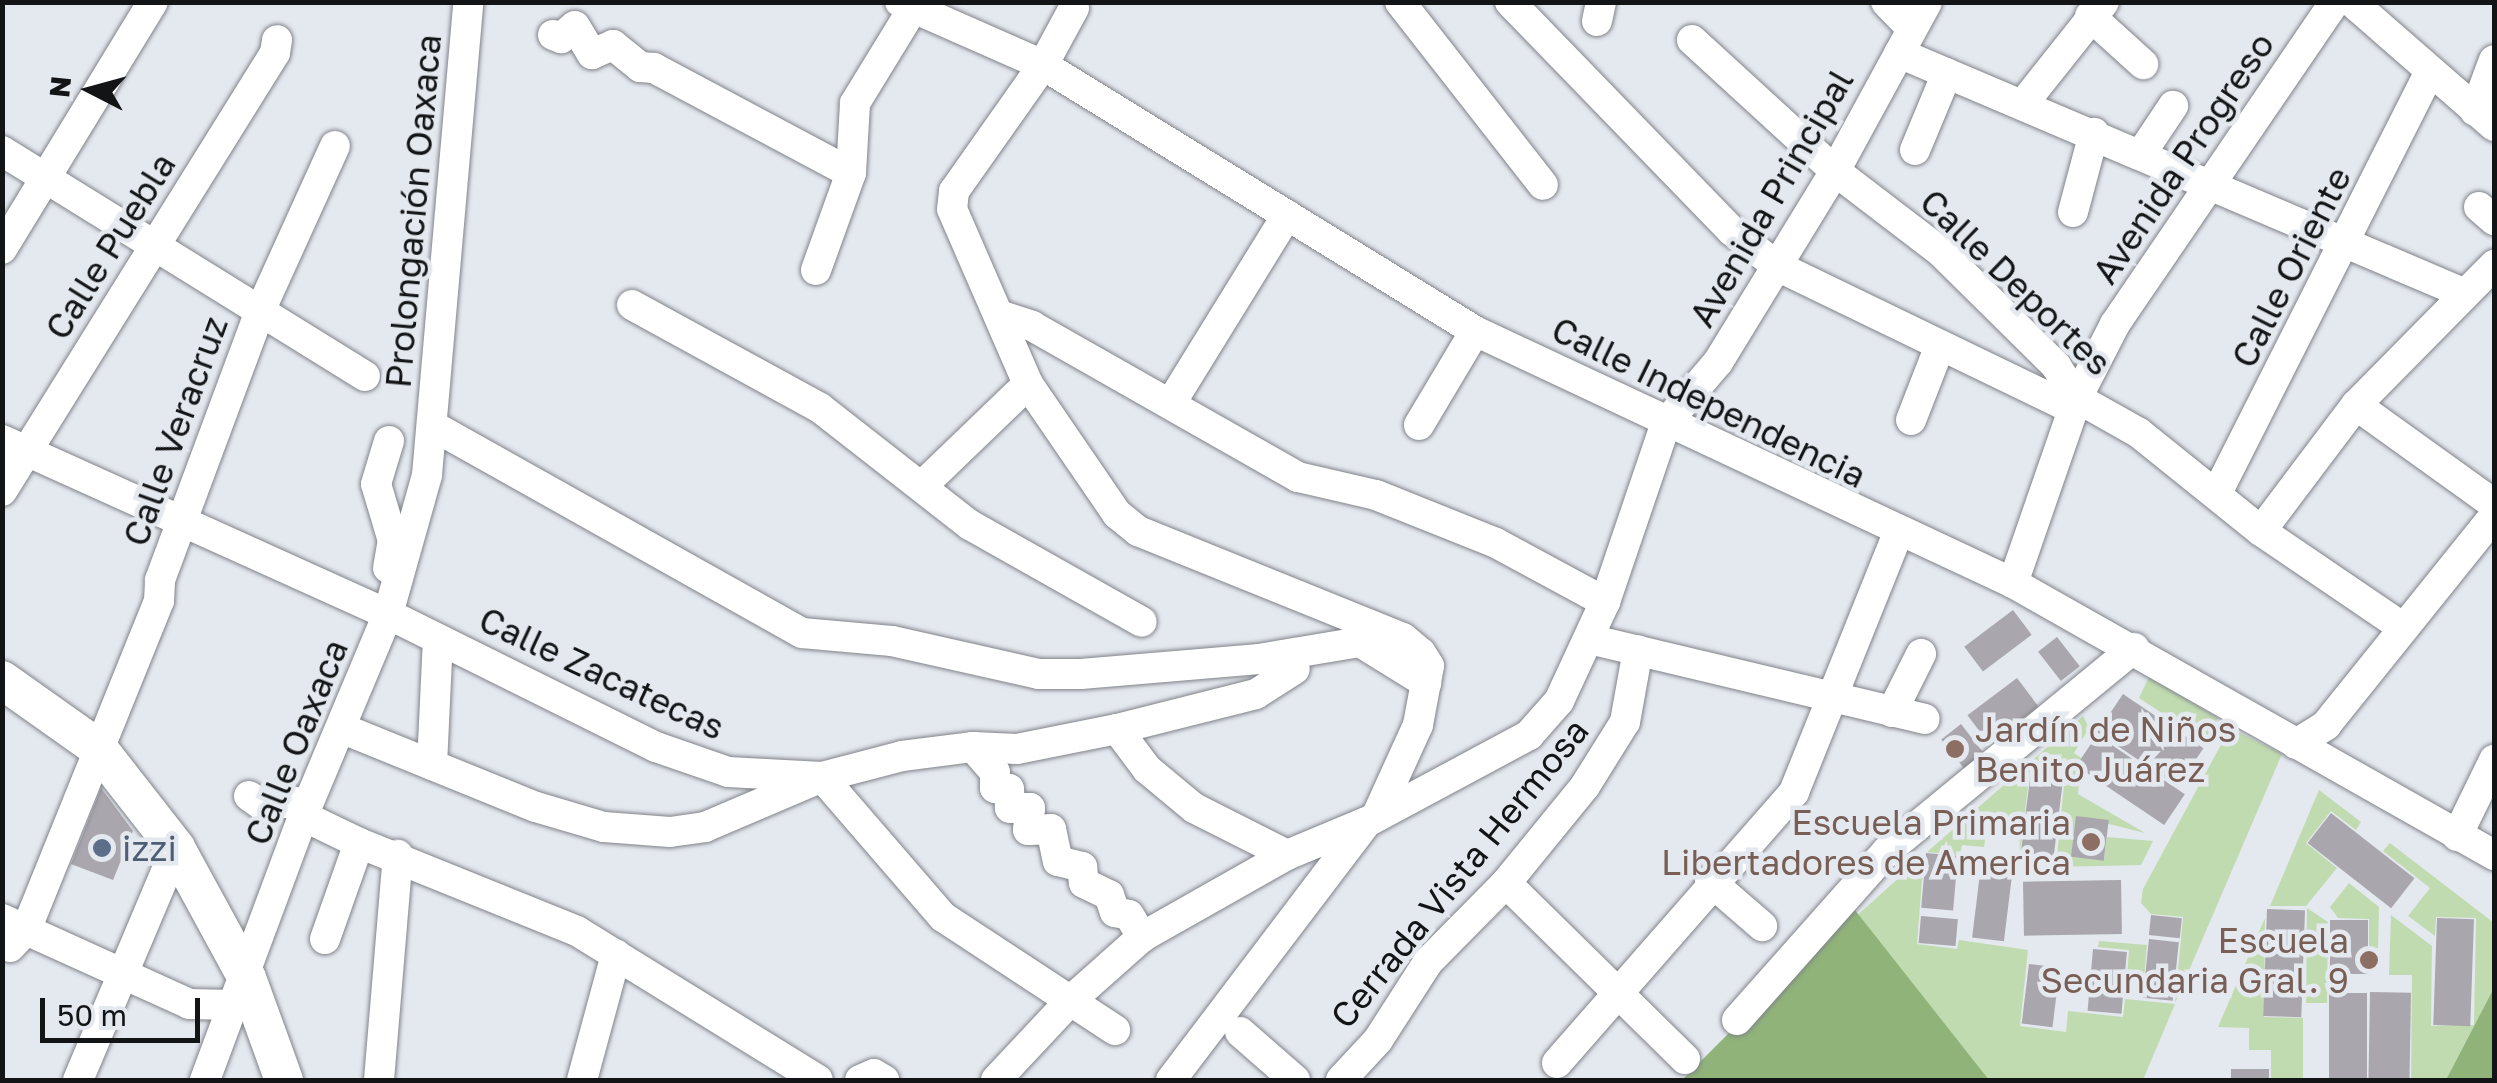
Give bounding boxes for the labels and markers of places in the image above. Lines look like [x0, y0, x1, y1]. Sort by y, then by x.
place label: Jardín de Niños Benito Juárez [1975, 708, 2236, 790]
marker: Jardín de Niños Benito Juárez [1944, 738, 1966, 760]
place label: Escuela Primaria Libertadores de America [1661, 801, 2071, 883]
place label: izzi [122, 827, 177, 869]
marker: Escuela Primaria Libertadores de America [2080, 831, 2102, 853]
marker: izzi [91, 837, 113, 859]
place label: Escuela Secundaria Gral. 9 [2041, 919, 2349, 1001]
marker: Escuela Secundaria Gral. 9 [2358, 949, 2380, 971]

